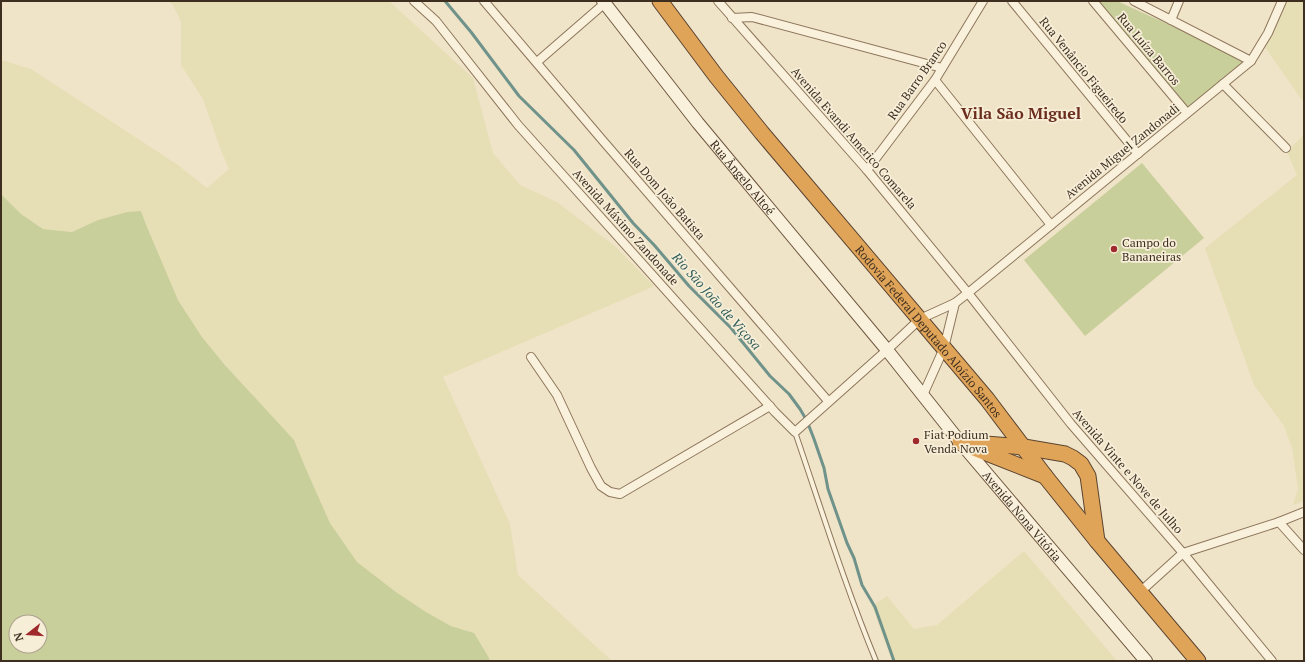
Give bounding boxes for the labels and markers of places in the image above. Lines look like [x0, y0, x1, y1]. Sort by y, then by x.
place label: Campo do Bananeiras [1122, 235, 1181, 264]
marker: Campo do Bananeiras [1109, 244, 1119, 254]
place label: Fiat Podium Venda Nova [924, 427, 989, 456]
marker: Fiat Podium Venda Nova [911, 436, 921, 446]

